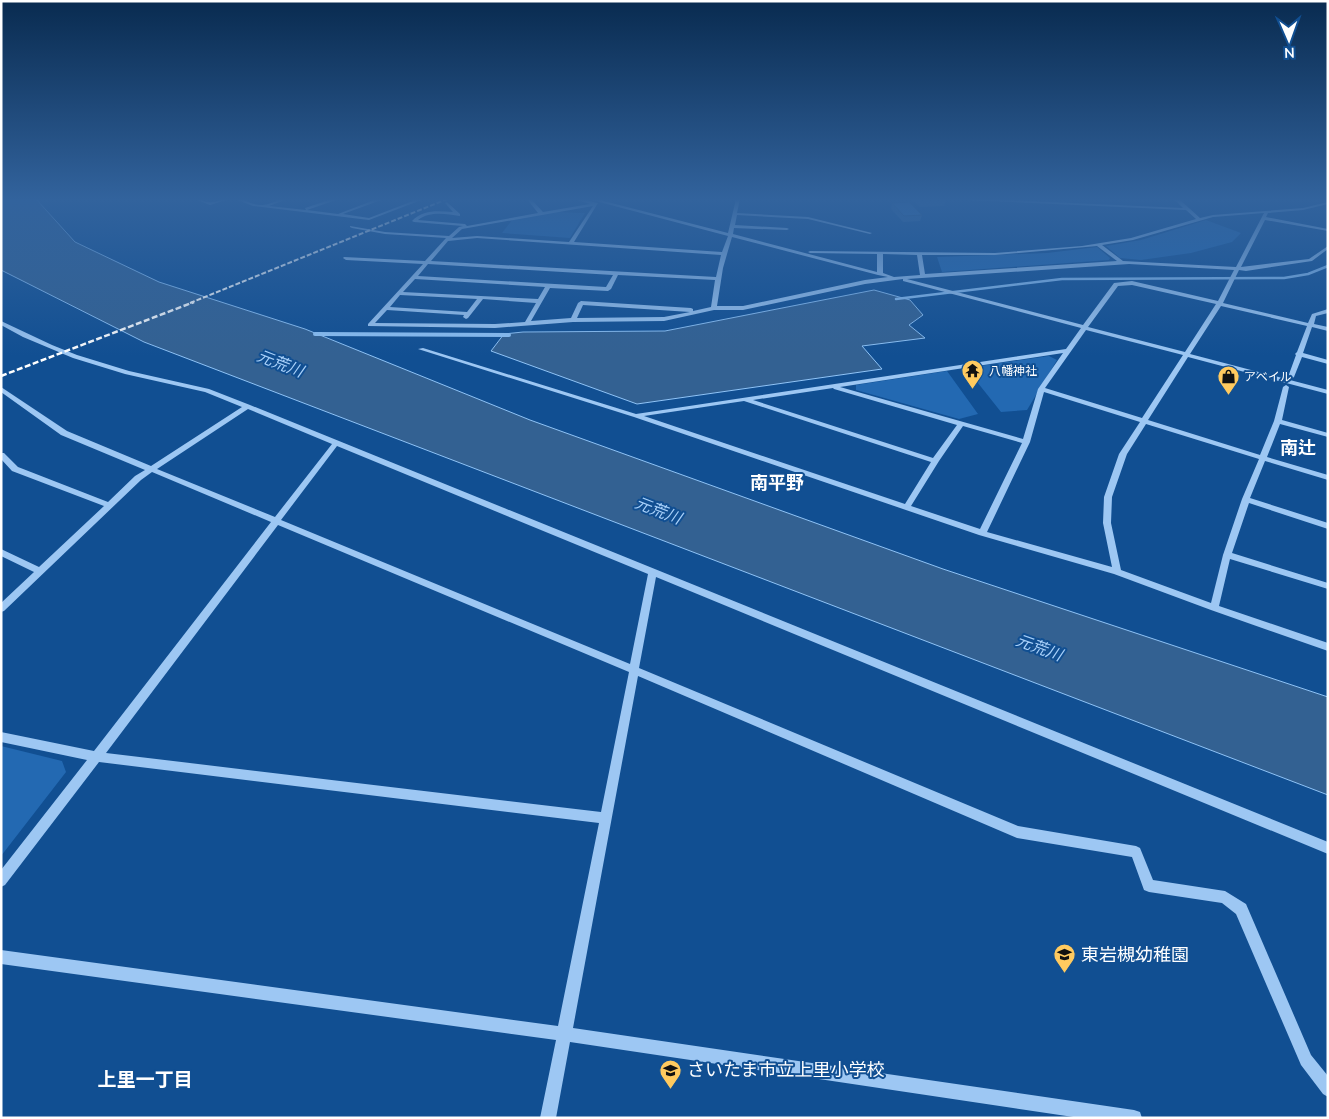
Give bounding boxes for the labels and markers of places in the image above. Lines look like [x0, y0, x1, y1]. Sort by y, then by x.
temple icon: 八幡神社 [961, 359, 985, 390]
place label: 八幡神社 [989, 363, 1037, 379]
shop icon: アベイル [1216, 365, 1240, 396]
place label: アベイル [1244, 369, 1292, 385]
school or university icon: 東岩槻幼稚園 [1053, 943, 1077, 974]
place label: 東岩槻幼稚園 [1081, 943, 1189, 967]
school or university icon: さいたま市立上里小学校 [659, 1058, 683, 1089]
place label: さいたま市立上里小学校 [687, 1058, 884, 1082]

